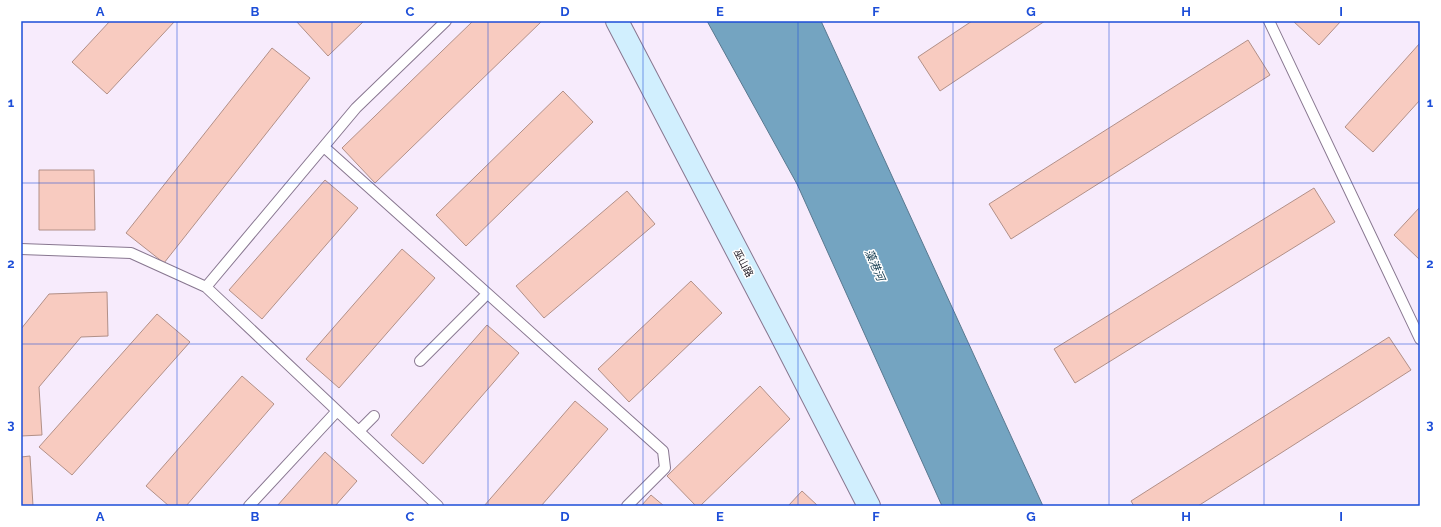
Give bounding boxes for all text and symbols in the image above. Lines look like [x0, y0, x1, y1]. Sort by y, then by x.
text: A [96, 4, 105, 19]
text: B [251, 4, 260, 19]
text: C [406, 4, 415, 19]
text: D [560, 4, 570, 19]
text: E [716, 4, 724, 19]
text: F [872, 4, 880, 19]
text: G [1026, 4, 1036, 19]
text: H [1181, 4, 1191, 19]
text: I [1339, 4, 1343, 19]
text: 1 [8, 95, 15, 110]
text: 1 [1427, 95, 1434, 110]
street label: 巫山路 [732, 247, 755, 279]
water label: 藻港河 [862, 247, 888, 285]
text: 2 [7, 256, 15, 271]
text: 2 [1426, 256, 1434, 271]
text: 3 [7, 417, 15, 432]
text: 3 [1426, 417, 1434, 432]
text: A [96, 509, 105, 524]
text: B [251, 509, 260, 524]
text: C [406, 509, 415, 524]
text: D [560, 509, 570, 524]
text: E [716, 509, 724, 524]
text: F [872, 509, 880, 524]
text: G [1026, 509, 1036, 524]
text: H [1181, 509, 1191, 524]
text: I [1339, 509, 1343, 524]

